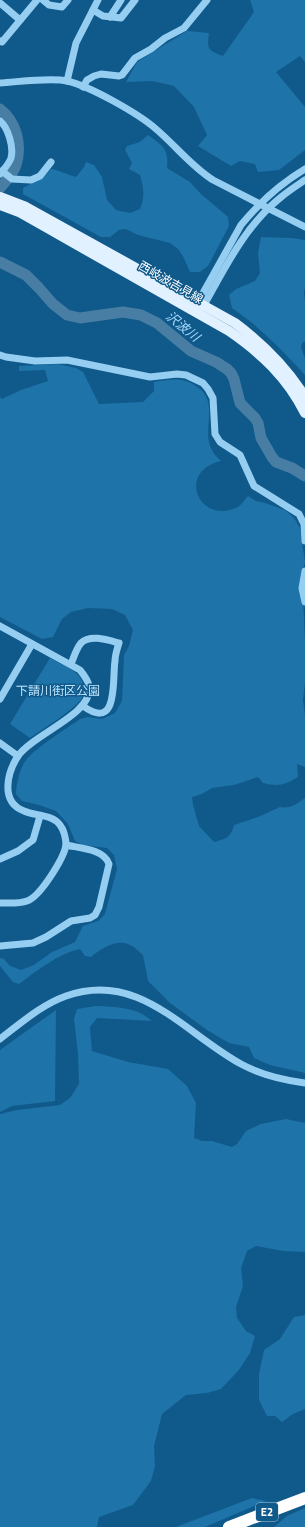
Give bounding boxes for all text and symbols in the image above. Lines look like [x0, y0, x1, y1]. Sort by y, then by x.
street label: 西岐波吉見線 [135, 256, 207, 308]
water label: 沢波川 [162, 306, 206, 347]
park label: 下請川街区公園 [16, 681, 100, 700]
road number: E2 [256, 1503, 278, 1521]

